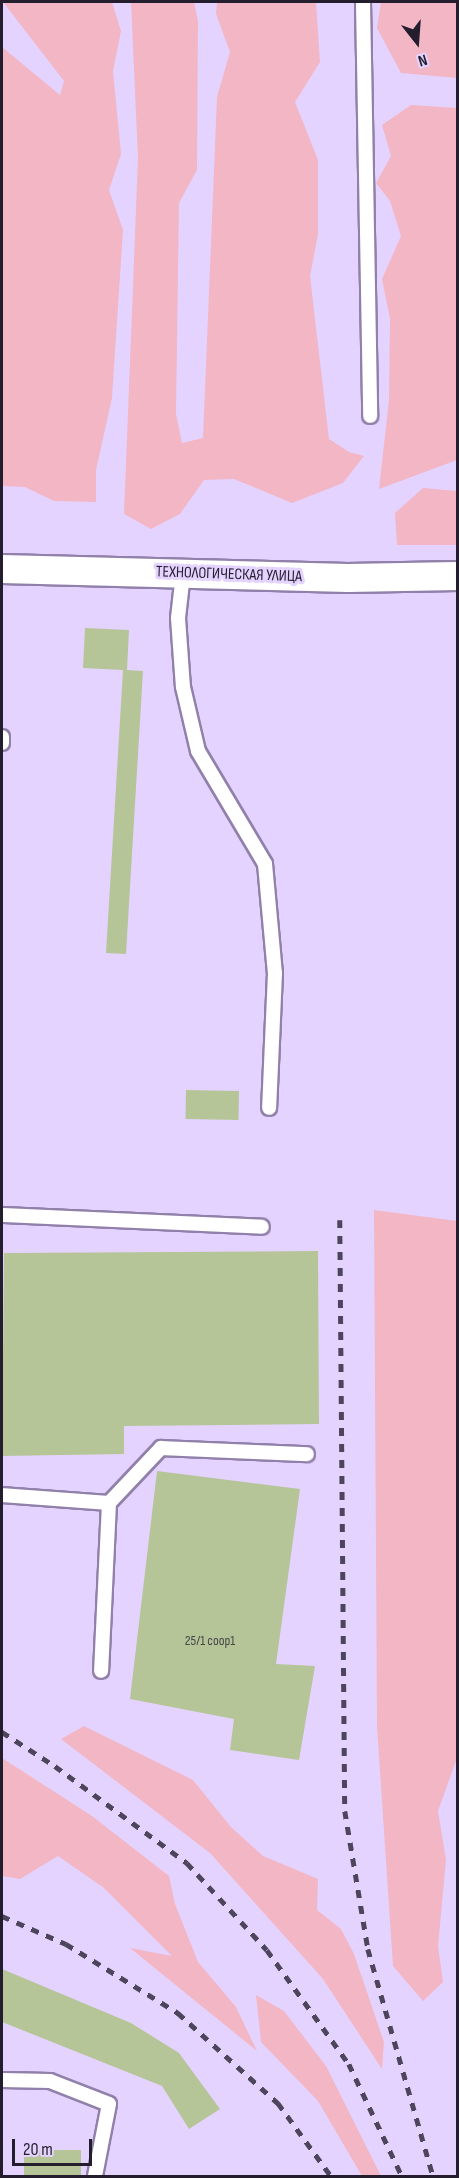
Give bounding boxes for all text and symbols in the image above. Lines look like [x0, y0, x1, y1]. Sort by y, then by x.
north arrow [387, 12, 447, 72]
text: N [416, 49, 429, 70]
street label: ТЕХНОЛОГИЧЕСКАЯ УЛИЦА [156, 563, 302, 587]
house number: 25/1 соор1 [185, 1633, 235, 1649]
scale bar [15, 2127, 94, 2165]
text: 20 m [23, 2139, 53, 2160]

